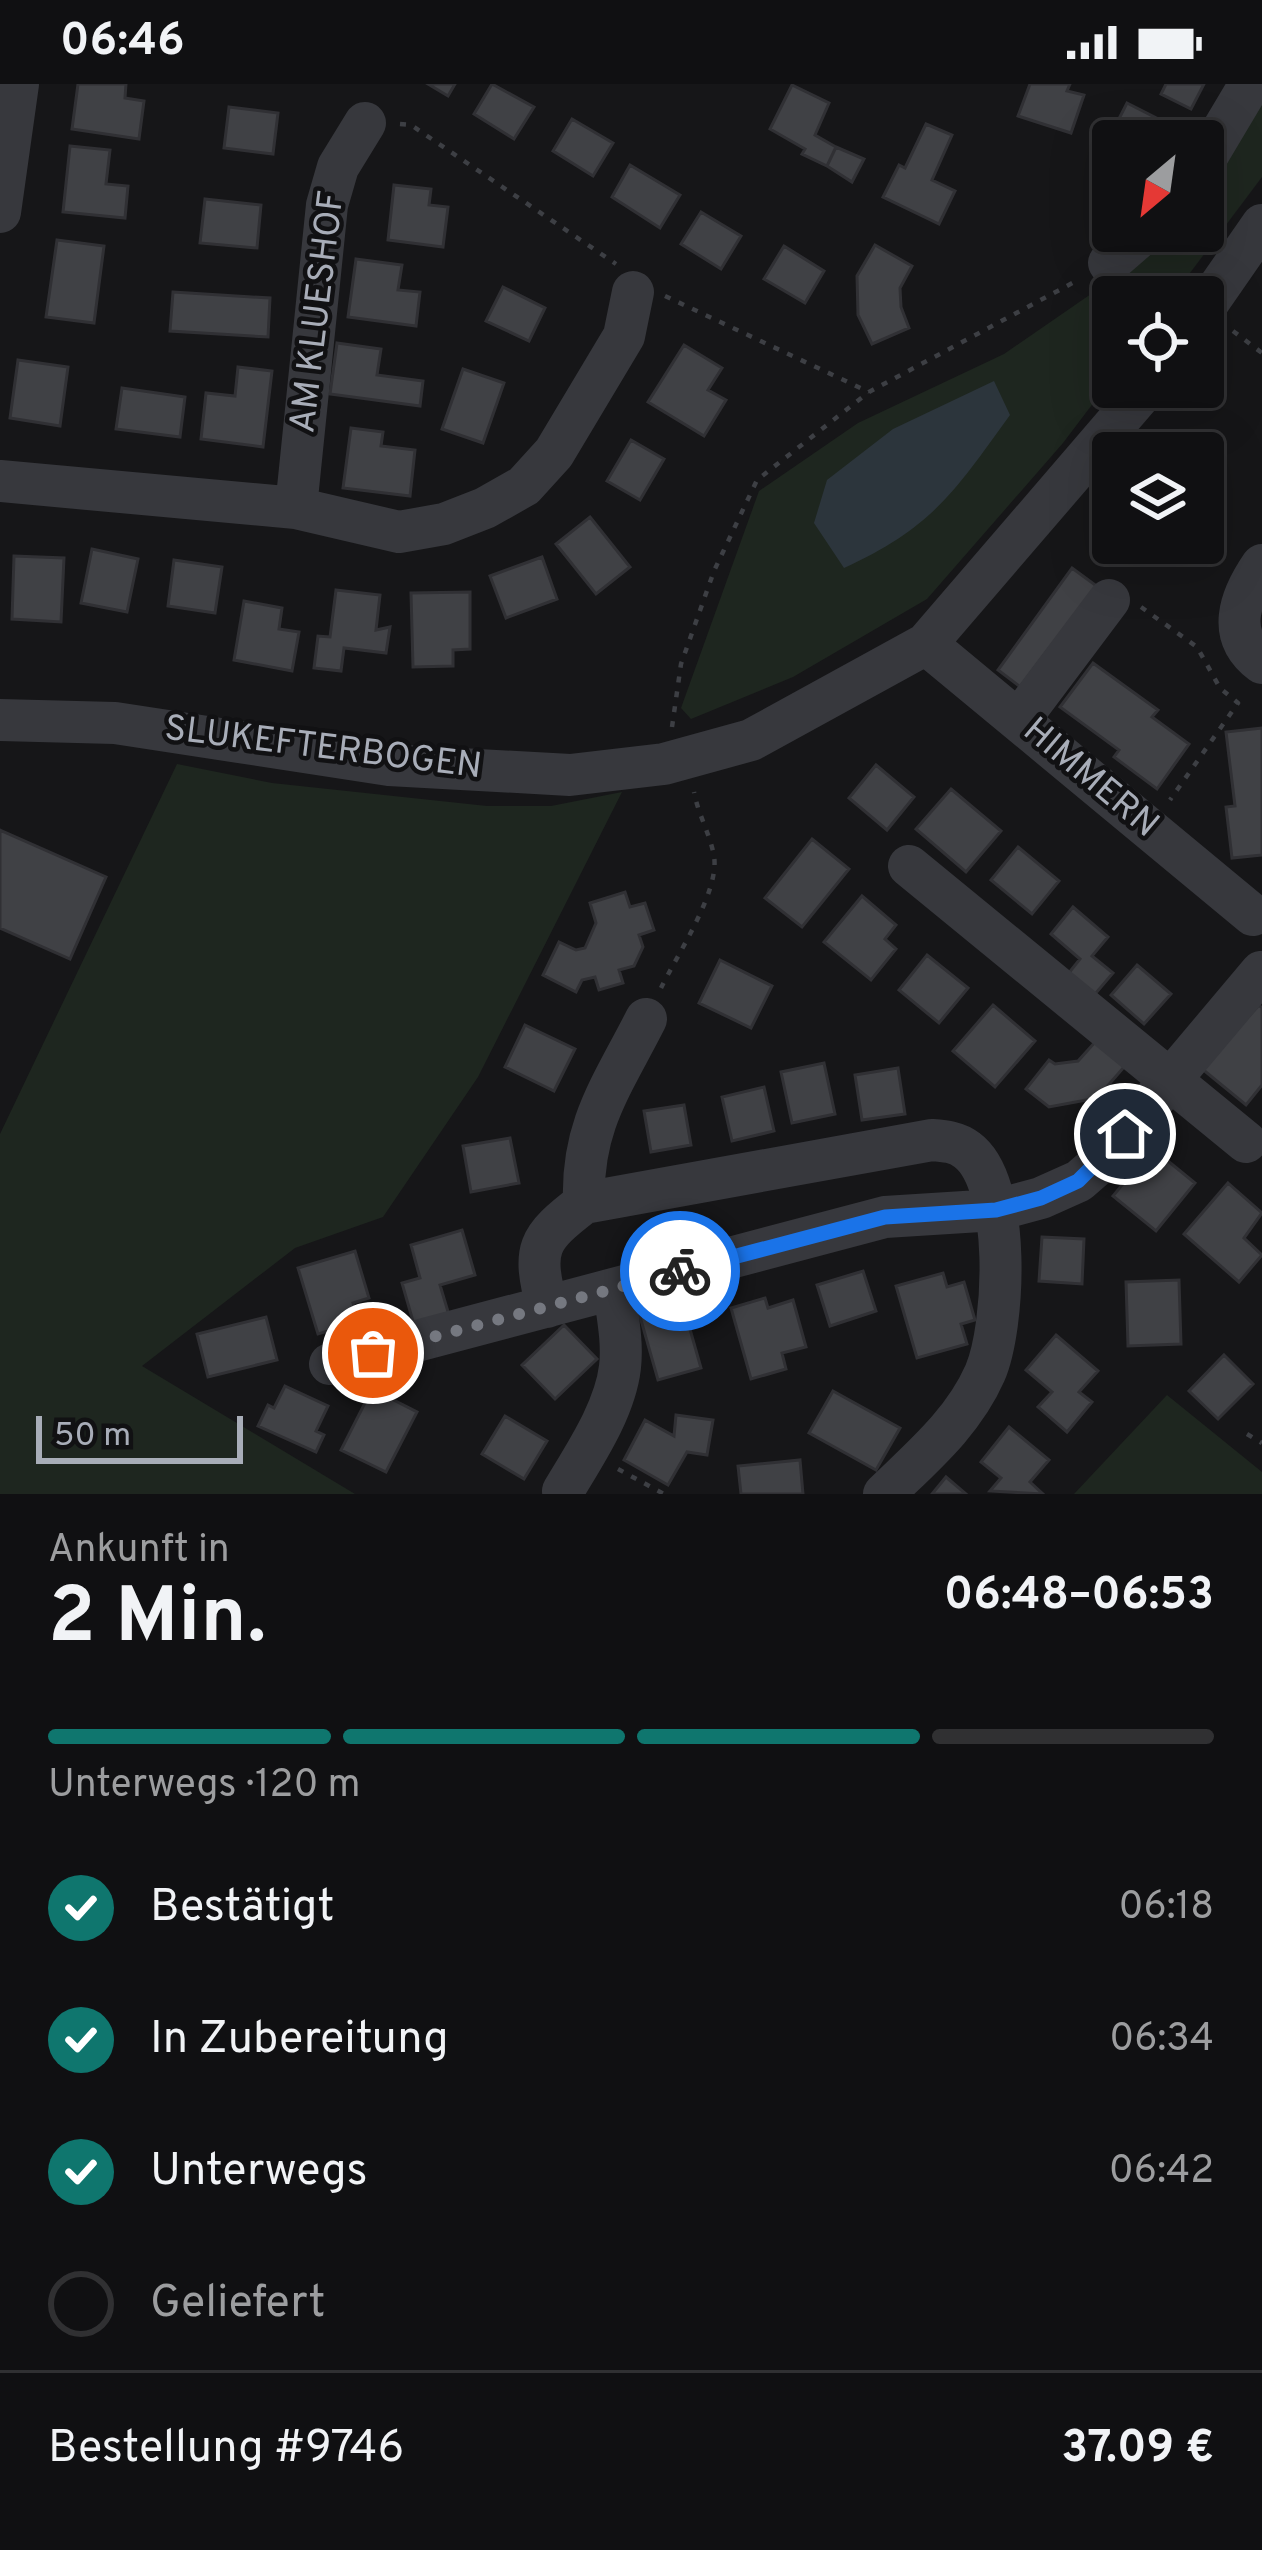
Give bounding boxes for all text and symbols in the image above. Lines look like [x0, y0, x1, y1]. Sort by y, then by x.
text: 06:46 [60, 14, 185, 71]
north arrow [1092, 120, 1224, 252]
map controls [1092, 120, 1224, 564]
street label: AM KLUESHOF [281, 188, 357, 436]
button: locate [1092, 276, 1224, 408]
button: layers [1092, 432, 1224, 564]
street label: SLUKEFTERBOGEN [162, 707, 484, 791]
street label: HIMMERN [1013, 709, 1167, 849]
pin [1074, 1083, 1176, 1185]
icon: home [1092, 1101, 1158, 1167]
courier [620, 1211, 740, 1331]
icon: bike [647, 1238, 713, 1304]
pin [322, 1302, 424, 1404]
icon: bag [340, 1320, 406, 1386]
scale bar [36, 1410, 243, 1463]
text: 50 m [54, 1416, 131, 1458]
text: Ankunft in [48, 1527, 230, 1576]
text: 06:48–06:53 [944, 1568, 1214, 1625]
text: 2 Min. [48, 1571, 266, 1670]
text: Unterwegs · 120 m [48, 1762, 361, 1811]
icon: check [48, 1875, 114, 1941]
text: Bestätigt [150, 1880, 334, 1937]
text: 06:18 [1119, 1884, 1214, 1933]
icon: check [48, 2007, 114, 2073]
text: In Zubereitung [150, 2012, 449, 2069]
text: 06:34 [1109, 2016, 1214, 2065]
icon: check [48, 2139, 114, 2205]
text: Unterwegs [150, 2144, 368, 2201]
text: 06:42 [1109, 2148, 1214, 2197]
text: Geliefert [150, 2276, 325, 2333]
text: Bestellung #9746 [48, 2421, 404, 2478]
text: 37.09 € [1061, 2421, 1214, 2478]

